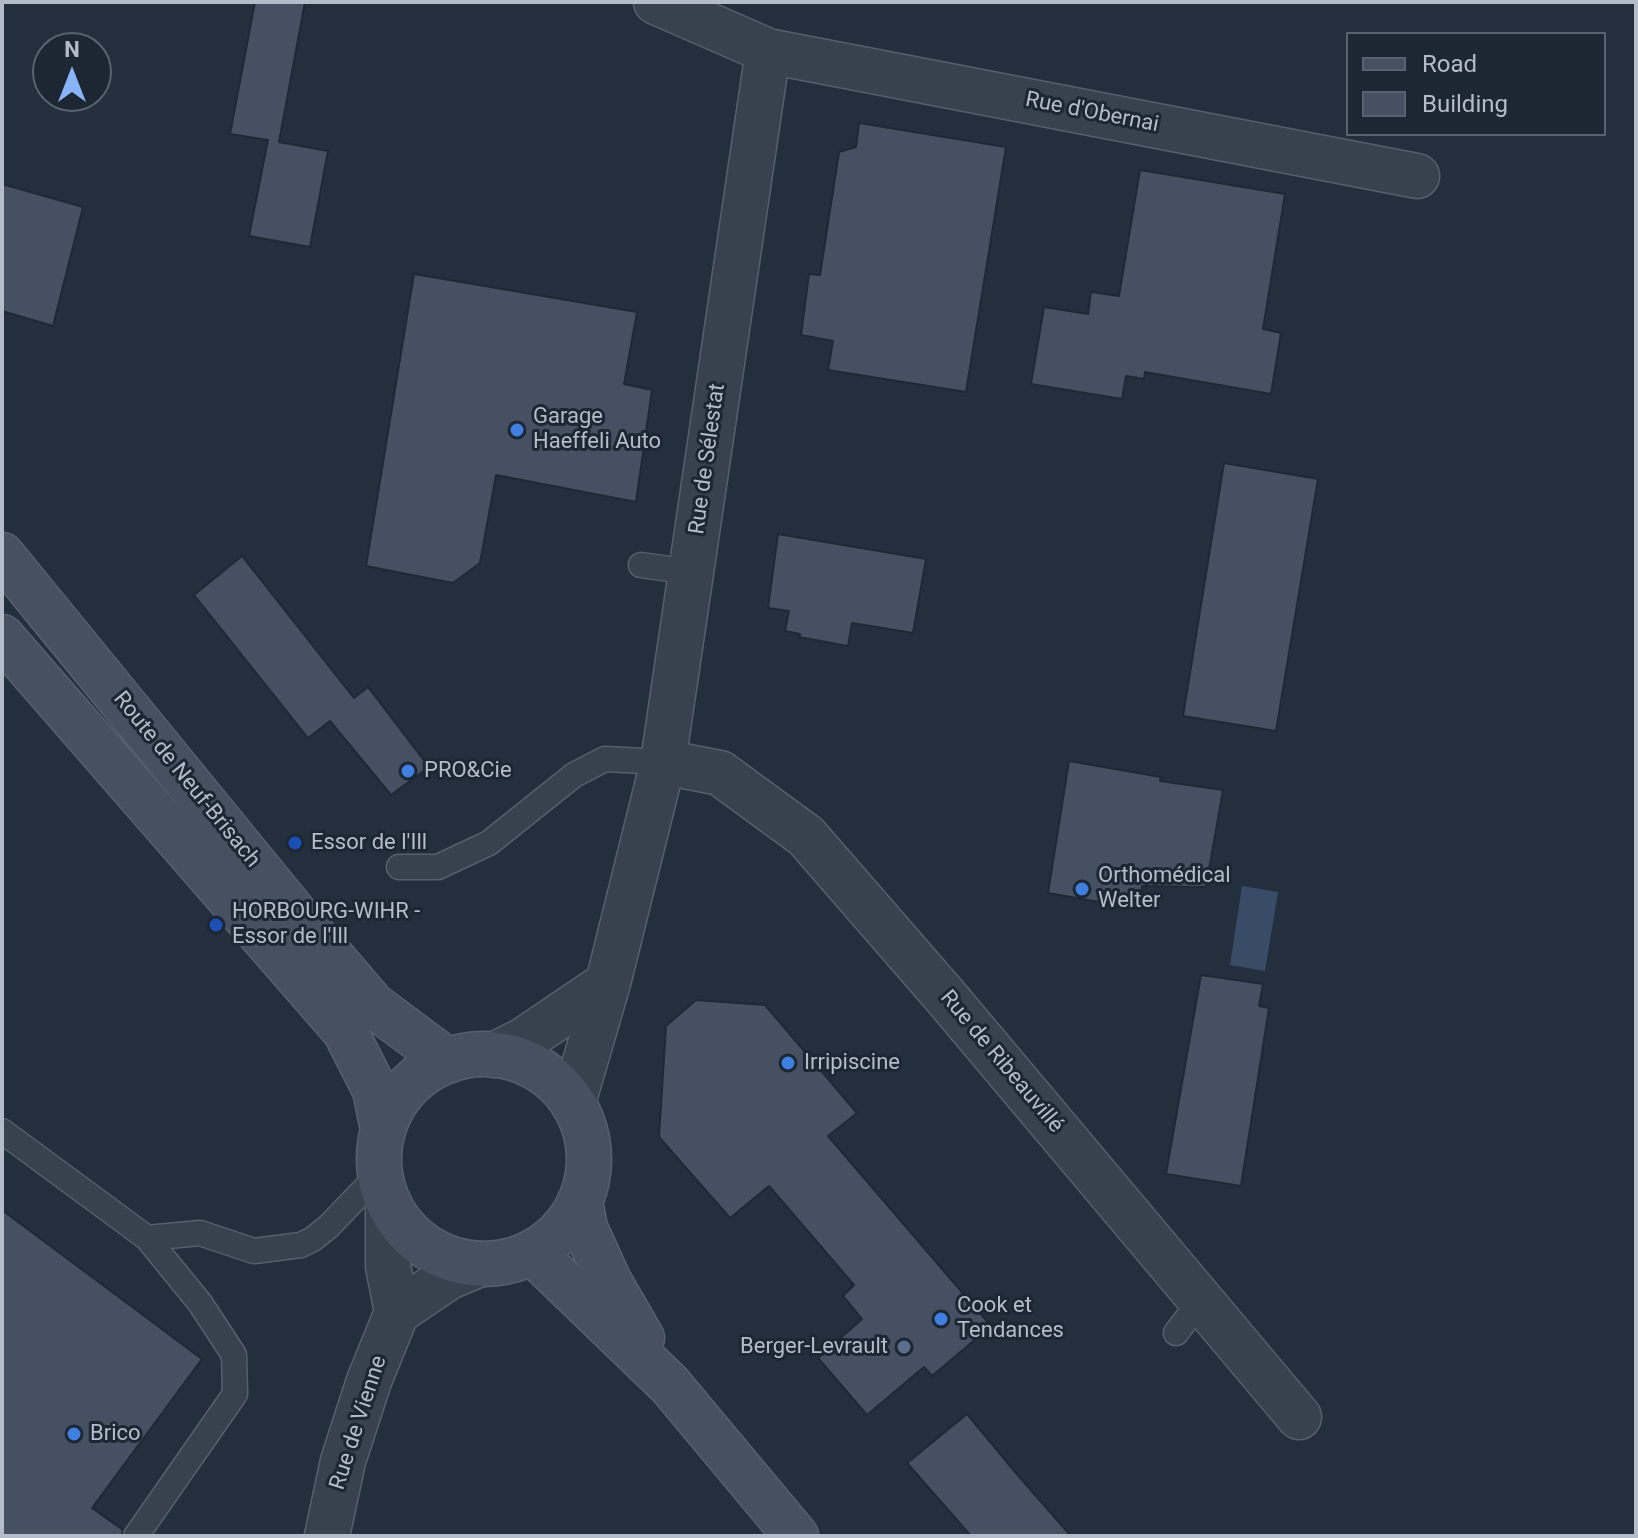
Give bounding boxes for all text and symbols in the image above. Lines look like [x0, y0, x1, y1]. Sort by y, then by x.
north arrow [32, 32, 112, 112]
legend [1346, 32, 1606, 136]
text: N [64, 37, 80, 62]
text: Road [1422, 50, 1477, 78]
street label: Rue d'Obernai [1023, 87, 1161, 139]
text: Building [1422, 90, 1508, 118]
street label: Rue de Sélestat [684, 382, 732, 536]
place label: Garage Haeffeli Auto [533, 404, 661, 456]
marker: Garage Haeffeli Auto [508, 421, 526, 439]
street label: Route de Neuf-Brisach [107, 687, 265, 873]
place label: PRO&Cie [424, 758, 512, 784]
marker: PRO&Cie [399, 762, 417, 780]
place label: Essor de l'Ill [311, 830, 427, 856]
marker: Essor de l'Ill [286, 834, 304, 852]
place label: Orthomédical Welter [1098, 863, 1231, 914]
marker: Orthomédical Welter [1073, 880, 1091, 898]
place label: HORBOURG-WIHR - Essor de l'Ill [232, 899, 420, 950]
marker: HORBOURG-WIHR - Essor de l'Ill [207, 916, 225, 934]
street label: Rue de Ribeauvillé [934, 985, 1068, 1139]
place label: Irripiscine [804, 1050, 900, 1076]
marker: Irripiscine [779, 1054, 797, 1072]
place label: Cook et Tendances [957, 1293, 1064, 1344]
marker: Cook et Tendances [932, 1310, 950, 1328]
place label: Berger-Levrault [740, 1334, 888, 1360]
marker: Berger-Levrault [895, 1338, 913, 1356]
street label: Rue de Vienne [325, 1353, 393, 1493]
place label: Brico [90, 1421, 141, 1447]
marker: Brico [65, 1425, 83, 1443]

